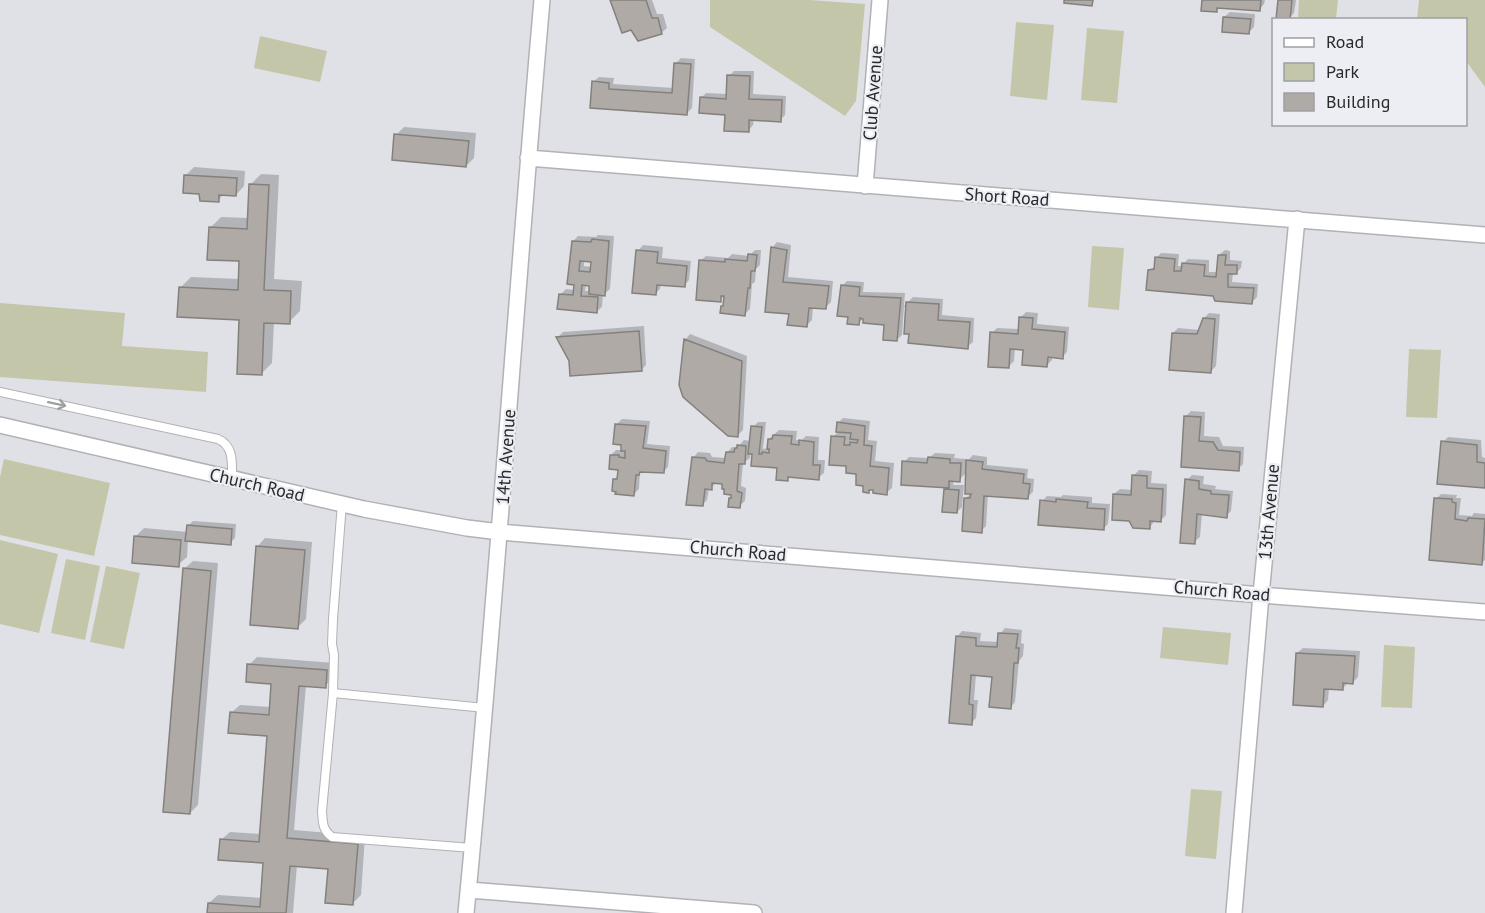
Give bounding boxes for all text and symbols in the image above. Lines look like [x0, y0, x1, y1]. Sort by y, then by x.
legend [1272, 18, 1467, 126]
text: Road [1326, 30, 1364, 53]
street label: Club Avenue [858, 45, 887, 141]
text: Park [1326, 60, 1359, 83]
text: Building [1326, 90, 1390, 113]
street label: Short Road [964, 182, 1050, 211]
one-way arrow [47, 399, 66, 410]
street label: 14th Avenue [491, 408, 520, 506]
street label: Church Road [207, 462, 307, 507]
street label: 13th Avenue [1253, 463, 1284, 561]
street label: Church Road [689, 535, 787, 566]
street label: Church Road [1173, 575, 1271, 606]

